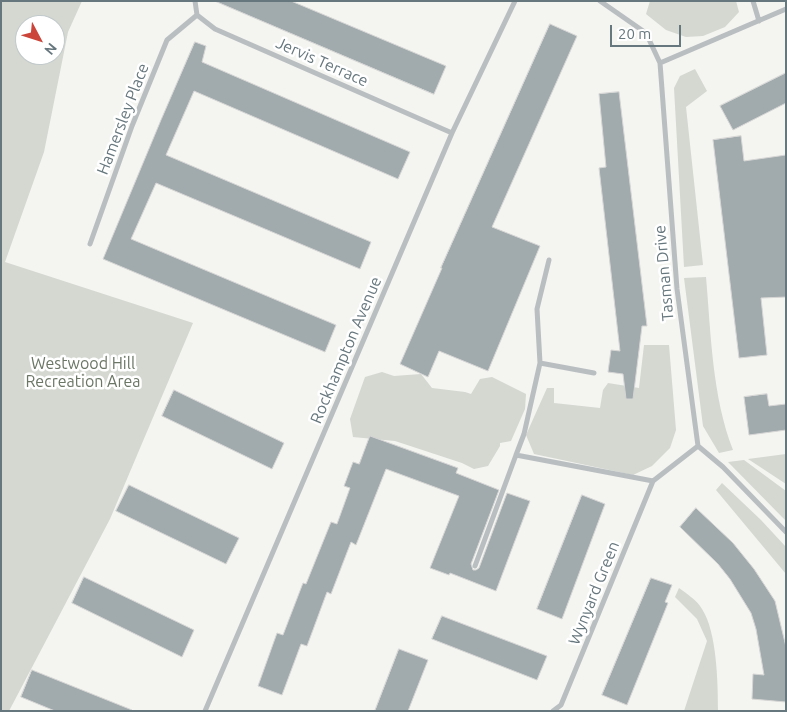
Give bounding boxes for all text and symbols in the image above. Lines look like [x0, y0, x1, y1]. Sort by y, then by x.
north arrow [15, 15, 65, 65]
scale bar [612, 15, 683, 47]
text: 20 m [618, 25, 651, 42]
street label: Jervis Terrace [273, 33, 371, 91]
text: N [41, 40, 60, 58]
street label: Hamersley Place [93, 61, 153, 177]
street label: Tasman Drive [650, 224, 678, 322]
street label: Rockhampton Avenue [306, 274, 386, 426]
park label: Westwood Hill Recreation Area [25, 354, 141, 392]
street label: Wynyard Green [565, 538, 623, 648]

